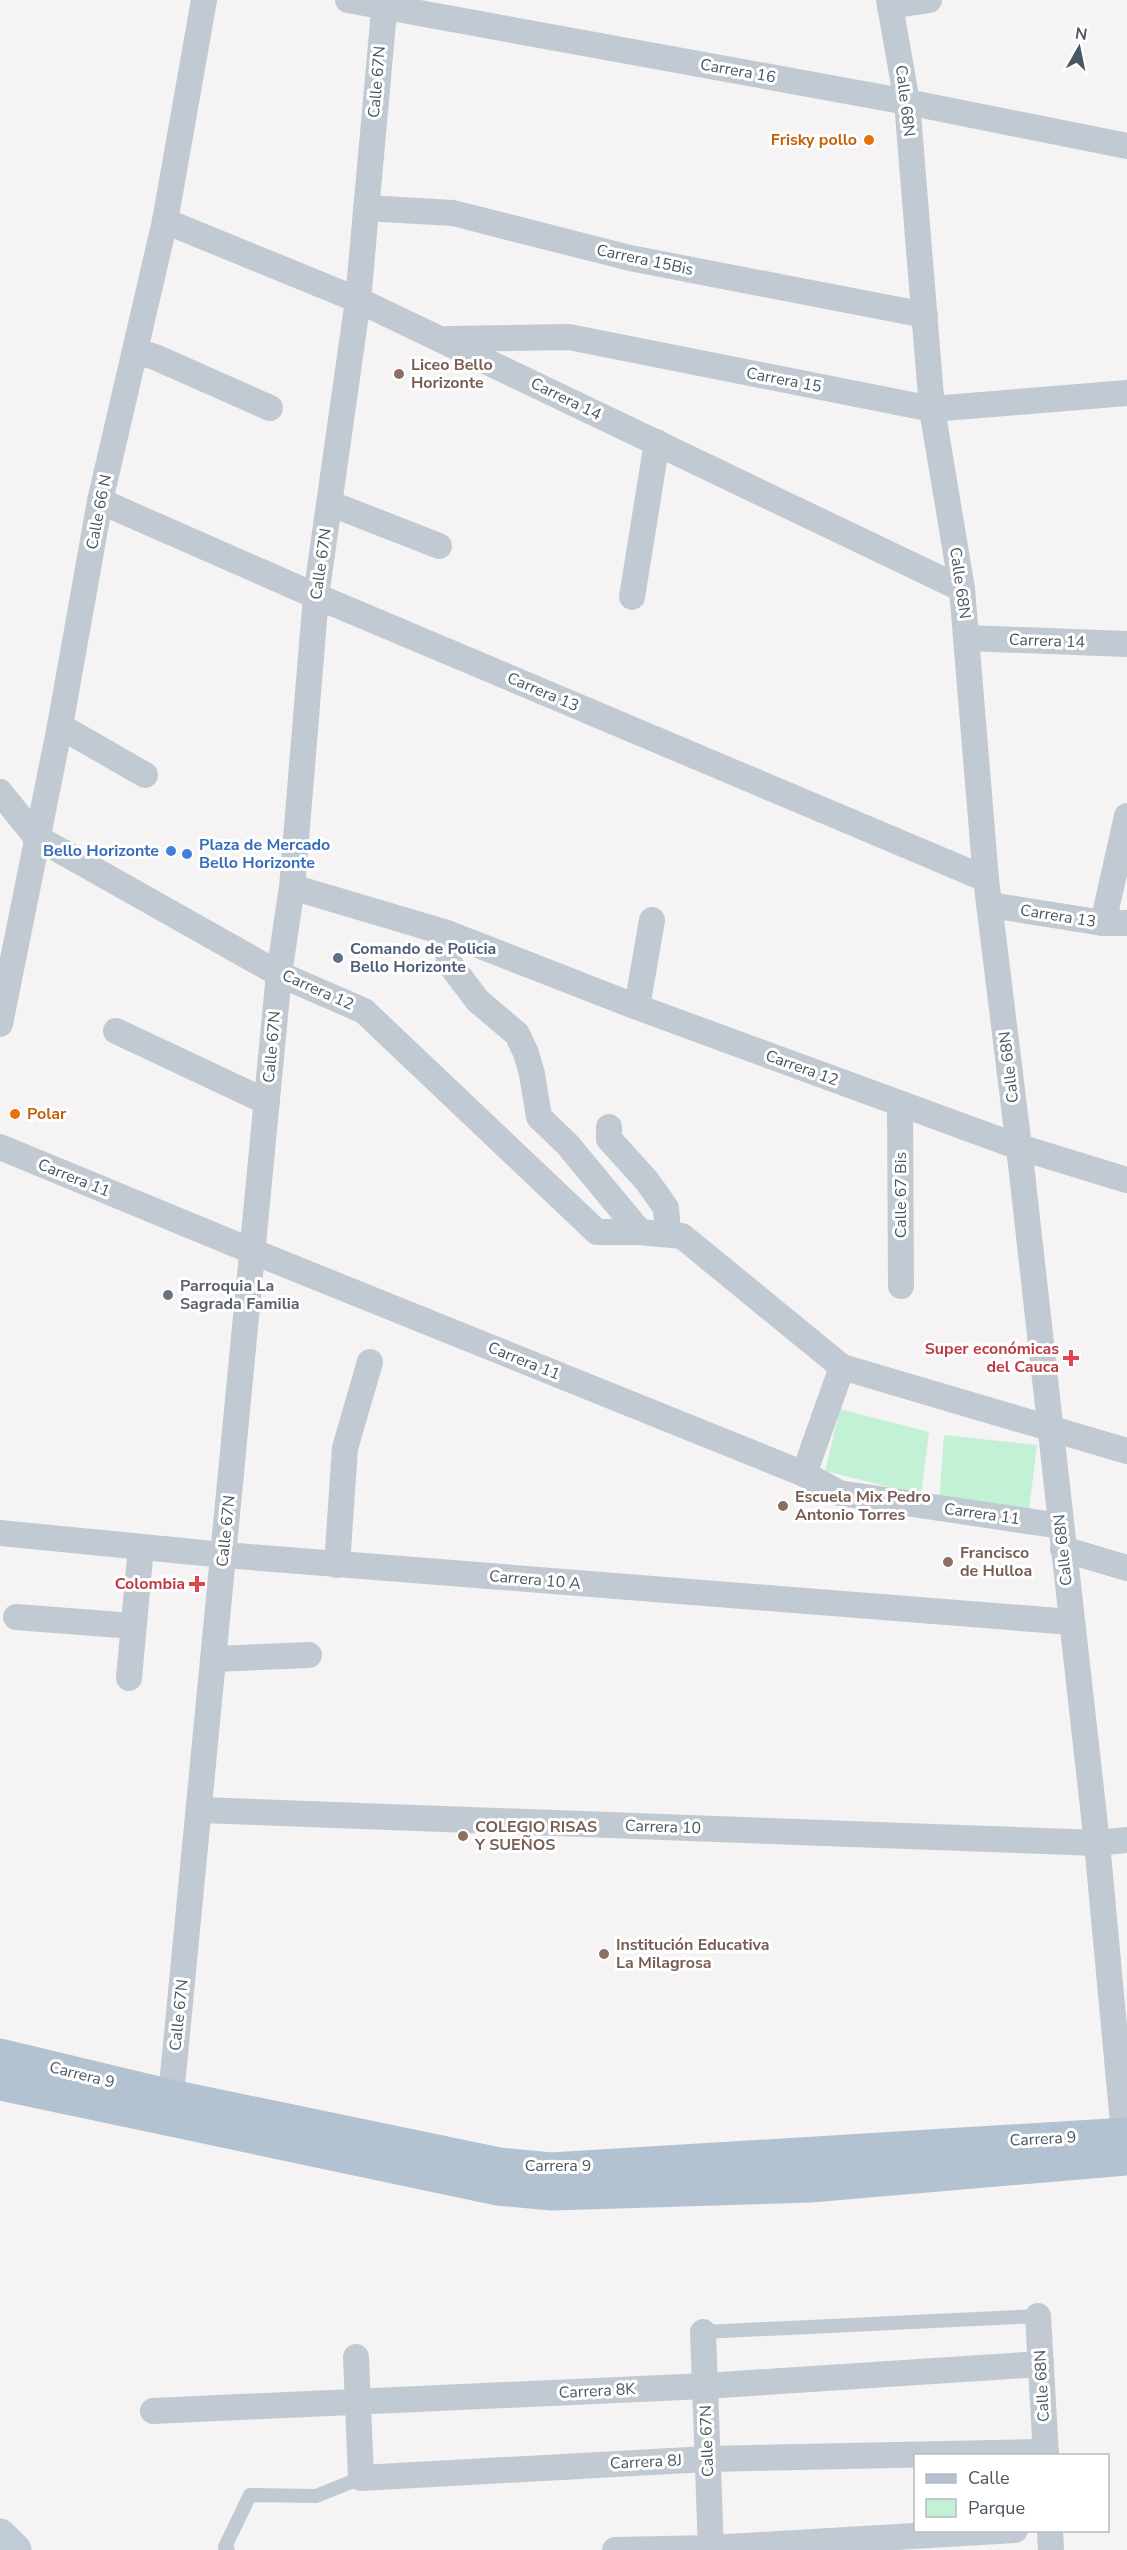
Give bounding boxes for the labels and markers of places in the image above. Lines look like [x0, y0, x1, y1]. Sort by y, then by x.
place label: Frisky pollo [771, 129, 857, 151]
marker: Frisky pollo [862, 133, 876, 147]
place label: Liceo Bello Horizonte [411, 354, 493, 394]
marker: Liceo Bello Horizonte [392, 367, 406, 381]
place label: Plaza de Mercado Bello Horizonte [199, 834, 330, 874]
place label: Bello Horizonte [43, 840, 159, 862]
marker: Bello Horizonte [164, 844, 178, 858]
marker: Plaza de Mercado Bello Horizonte [180, 847, 194, 861]
place label: Comando de Policia Bello Horizonte [350, 938, 496, 978]
marker: Comando de Policia Bello Horizonte [331, 951, 345, 965]
place label: Polar [27, 1103, 67, 1125]
marker: Polar [8, 1107, 22, 1121]
place label: Parroquia La Sagrada Familia [180, 1275, 300, 1315]
marker: Parroquia La Sagrada Familia [161, 1288, 175, 1302]
place label: Super económicas del Cauca [925, 1338, 1059, 1378]
marker: Super económicas del Cauca [1064, 1351, 1078, 1365]
place label: Escuela Mix Pedro Antonio Torres [795, 1486, 931, 1526]
marker: Escuela Mix Pedro Antonio Torres [776, 1499, 790, 1513]
place label: Francisco de Hulloa [960, 1542, 1032, 1582]
marker: Francisco de Hulloa [941, 1555, 955, 1569]
place label: Colombia [115, 1573, 185, 1595]
marker: Colombia [190, 1577, 204, 1591]
place label: COLEGIO RISAS Y SUEÑOS [474, 1816, 597, 1856]
marker: COLEGIO RISAS Y SUEÑOS [456, 1829, 470, 1843]
place label: Institución Educativa La Milagrosa [616, 1934, 770, 1974]
marker: Institución Educativa La Milagrosa [597, 1947, 611, 1961]

